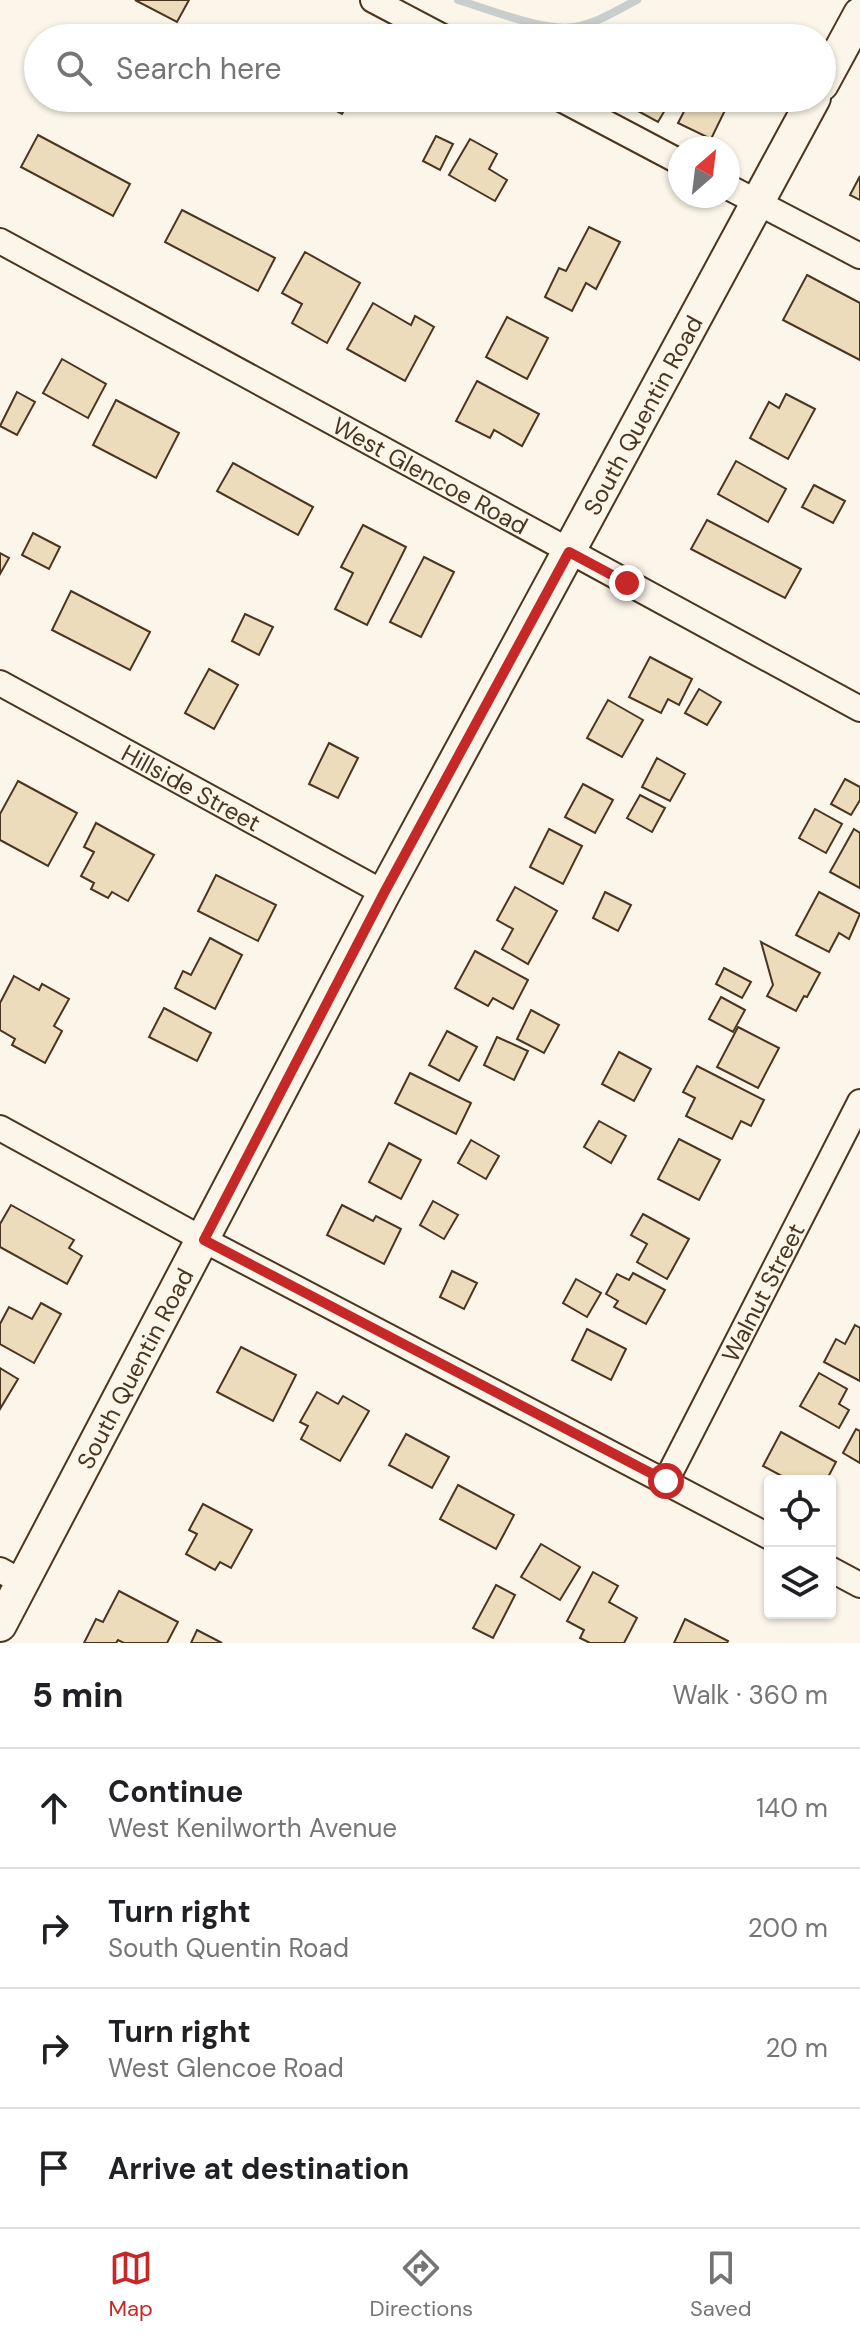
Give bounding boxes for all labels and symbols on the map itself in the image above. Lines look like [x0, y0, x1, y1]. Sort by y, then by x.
north arrow [668, 136, 740, 208]
street label: South Quentin Road [576, 310, 709, 520]
street label: West Glencoe Road [327, 410, 534, 541]
route end [609, 565, 645, 601]
street label: Hillside Street [116, 737, 266, 838]
street label: Walnut Street [714, 1218, 811, 1367]
street label: South Quentin Road [69, 1262, 200, 1474]
route start [648, 1463, 684, 1499]

